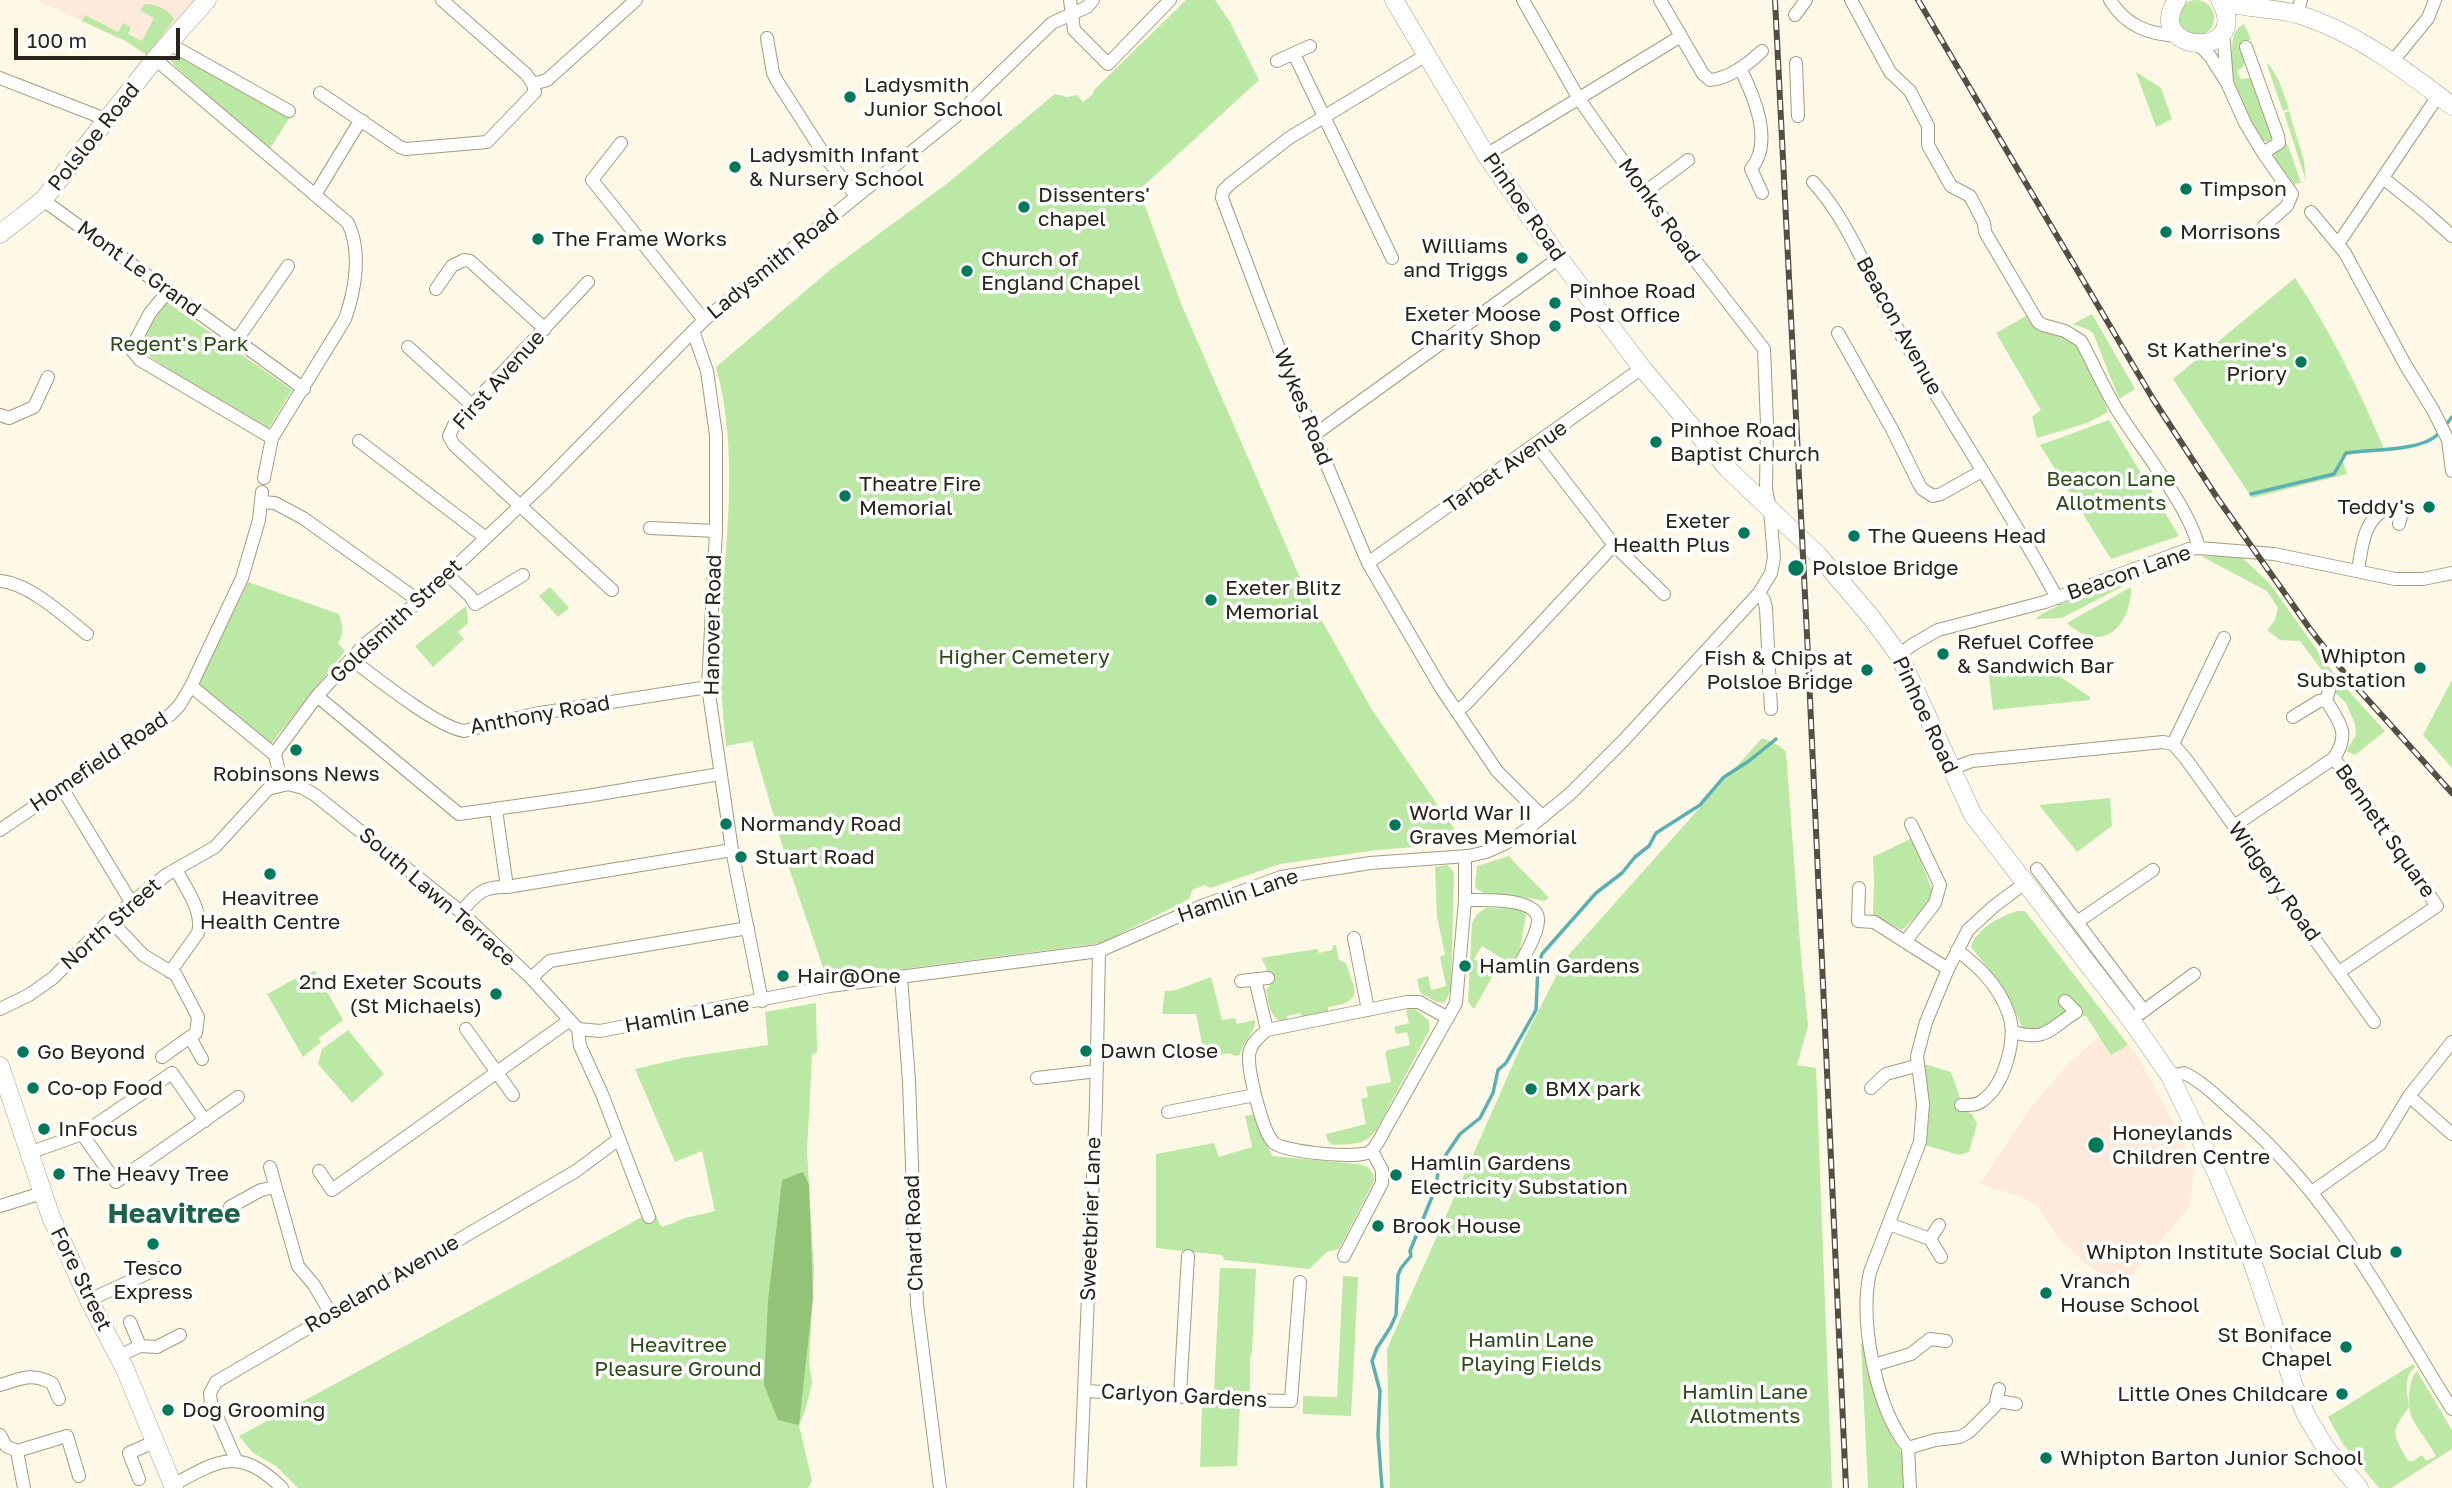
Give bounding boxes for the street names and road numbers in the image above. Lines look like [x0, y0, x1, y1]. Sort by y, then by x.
street label: Polsloe Road [43, 78, 145, 196]
street label: Pinhoe Road [1477, 148, 1571, 266]
street label: Monks Road [1613, 154, 1705, 268]
street label: Ladysmith Road [702, 203, 844, 325]
street label: Mont Le Grand [72, 216, 206, 322]
street label: Beacon Avenue [1851, 252, 1947, 400]
street label: First Avenue [448, 325, 550, 435]
street label: Wykes Road [1268, 345, 1338, 469]
street label: Tarbet Avenue [1440, 415, 1572, 519]
street label: Beacon Lane [2064, 540, 2194, 606]
street label: Goldsmith Street [325, 554, 467, 688]
street label: Hanover Road [699, 554, 727, 696]
street label: Pinhoe Road [1887, 652, 1963, 778]
street label: Anthony Road [468, 690, 612, 740]
street label: Homefield Road [25, 707, 173, 817]
street label: Bennett Square [2330, 759, 2440, 903]
street label: Widgery Road [2222, 818, 2326, 946]
street label: South Lawn Terrace [354, 822, 520, 972]
street label: Hamlin Lane [1174, 864, 1302, 928]
street label: North Street [56, 873, 166, 975]
street label: Hamlin Lane [623, 992, 751, 1038]
street label: Sweetbrier Lane [1076, 1136, 1106, 1302]
street label: Chard Road [899, 1174, 929, 1292]
street label: Fore Street [45, 1223, 117, 1335]
street label: Roseland Avenue [300, 1230, 464, 1338]
street label: Carlyon Gardens [1100, 1379, 1268, 1413]

